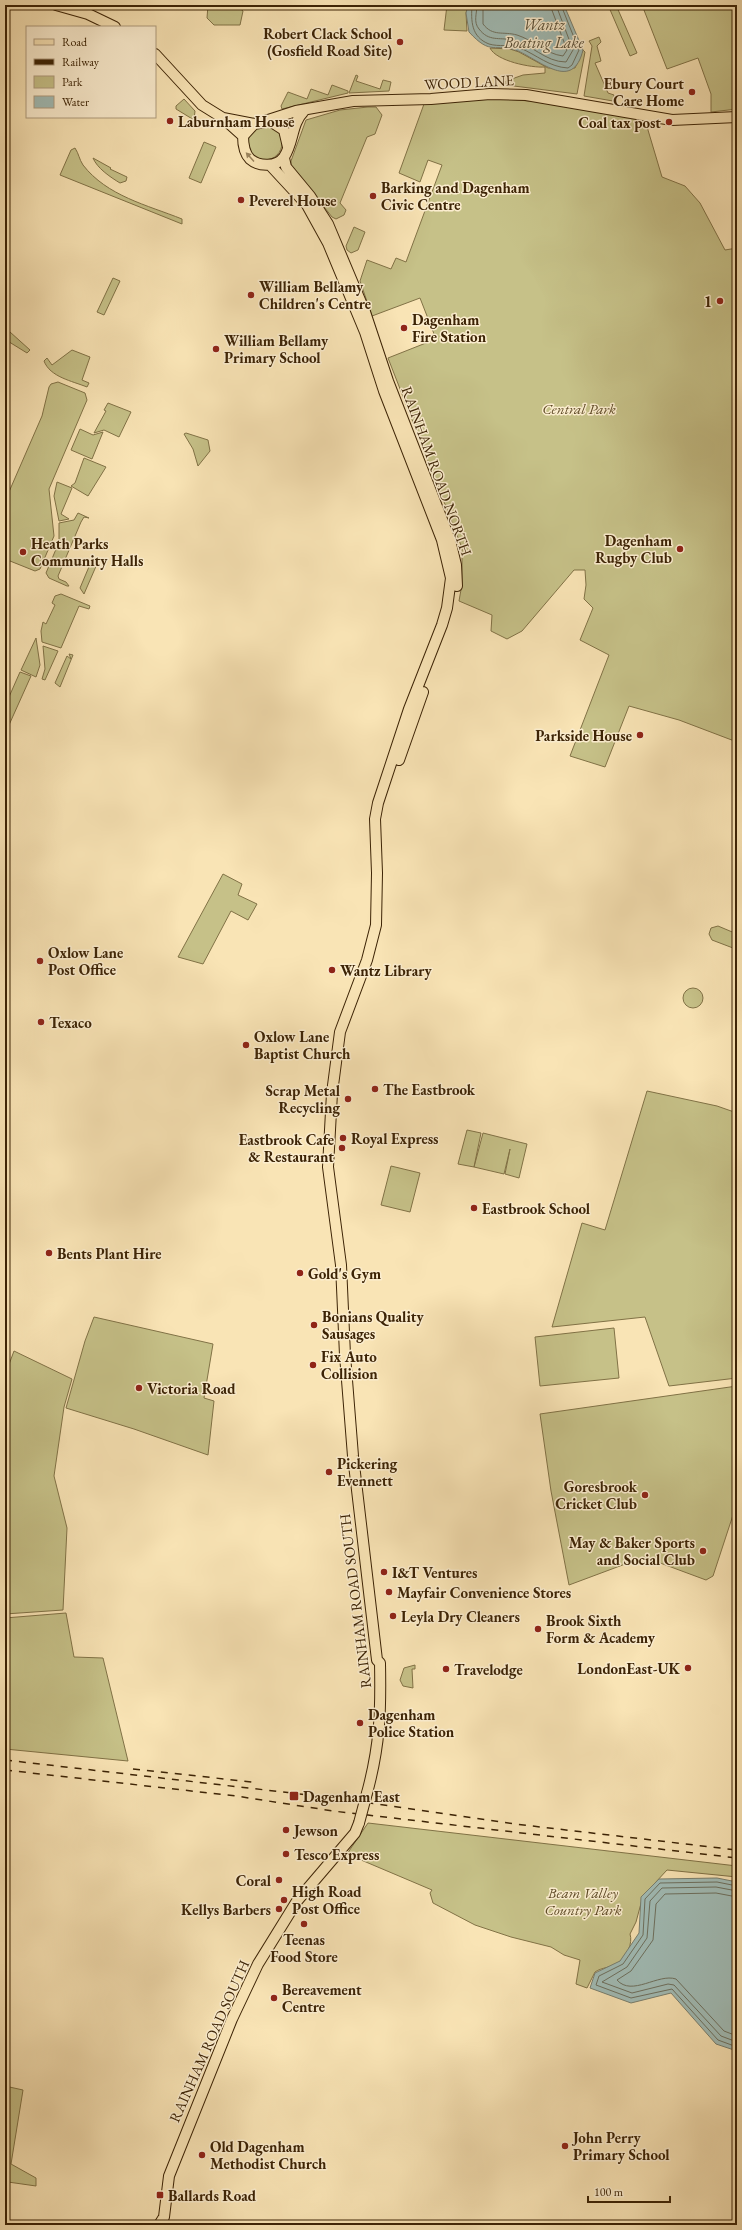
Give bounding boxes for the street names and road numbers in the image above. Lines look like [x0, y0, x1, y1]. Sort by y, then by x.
street label: WOOD LANE [424, 70, 515, 94]
street label: RAINHAM ROAD NORTH [397, 384, 477, 558]
street label: RAINHAM ROAD SOUTH [335, 1513, 375, 1689]
street label: RAINHAM ROAD SOUTH [165, 1957, 253, 2125]

